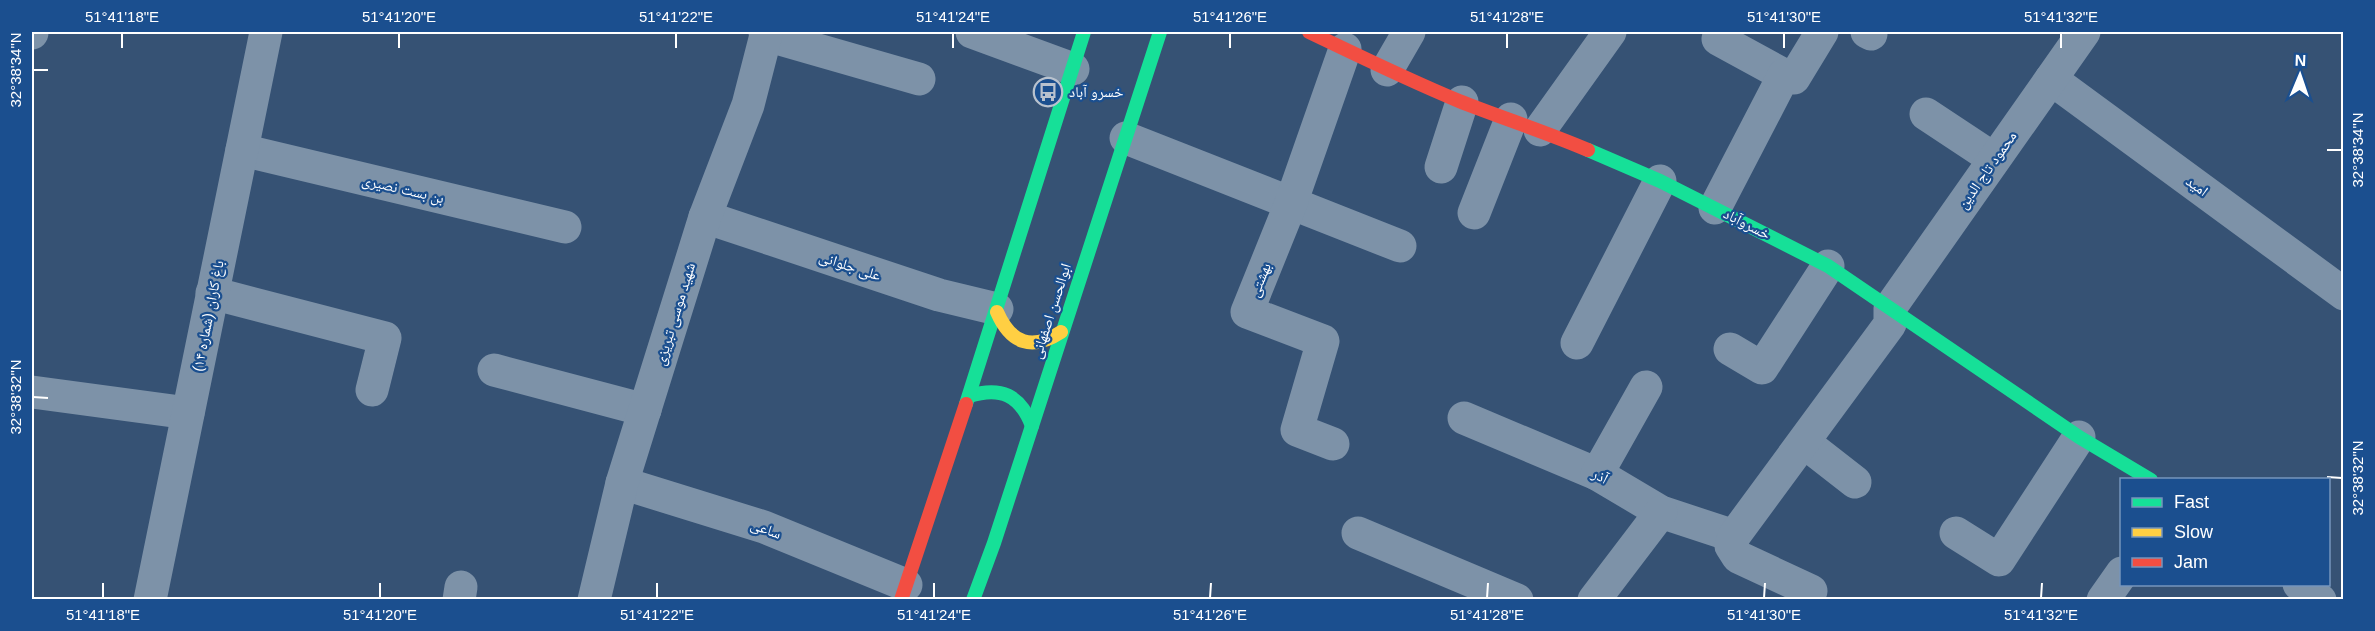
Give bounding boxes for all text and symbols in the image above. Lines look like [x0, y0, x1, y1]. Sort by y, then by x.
text: 51°41'18"E [85, 8, 159, 25]
text: 51°41'20"E [362, 8, 436, 25]
text: 51°41'22"E [639, 8, 713, 25]
text: 51°41'24"E [916, 8, 990, 25]
text: 51°41'26"E [1193, 8, 1267, 25]
text: 51°41'28"E [1470, 8, 1544, 25]
text: 51°41'30"E [1747, 8, 1821, 25]
text: 51°41'32"E [2024, 8, 2098, 25]
text: 32°38'34"N [7, 32, 24, 108]
north arrow [2270, 45, 2330, 105]
text: N [2294, 52, 2307, 69]
bus stop icon: خسرو آباد [1032, 76, 1064, 108]
place label: خسرو آباد [1069, 83, 1124, 101]
text: 32°38'34"N [2349, 112, 2366, 188]
street label: محمود تاج الدین [1954, 128, 2021, 213]
street label: بن بست نصیری [360, 171, 446, 208]
street label: امید [2183, 172, 2212, 199]
street label: خسروآباد [1721, 205, 1774, 244]
street label: علی جلوانی [816, 248, 884, 286]
street label: باغ کاران (شماره ۱۴) [188, 259, 229, 373]
street label: شهید موسی تبریزی [651, 260, 700, 368]
street label: بهشتی [1245, 260, 1276, 300]
street label: ابوالحسن اصفهانی [1027, 261, 1076, 361]
text: 32°38'32"N [7, 359, 24, 435]
text: 32°38'32"N [2349, 440, 2366, 516]
street label: آذر [1588, 464, 1612, 488]
legend [2120, 478, 2330, 586]
text: Fast [2174, 492, 2209, 512]
street label: ساعی [748, 515, 784, 544]
text: Slow [2174, 522, 2214, 542]
text: Jam [2174, 552, 2208, 572]
text: 51°41'18"E [66, 606, 140, 623]
text: 51°41'20"E [343, 606, 417, 623]
text: 51°41'22"E [620, 606, 694, 623]
text: 51°41'24"E [897, 606, 971, 623]
text: 51°41'26"E [1173, 606, 1247, 623]
text: 51°41'28"E [1450, 606, 1524, 623]
text: 51°41'30"E [1727, 606, 1801, 623]
text: 51°41'32"E [2004, 606, 2078, 623]

